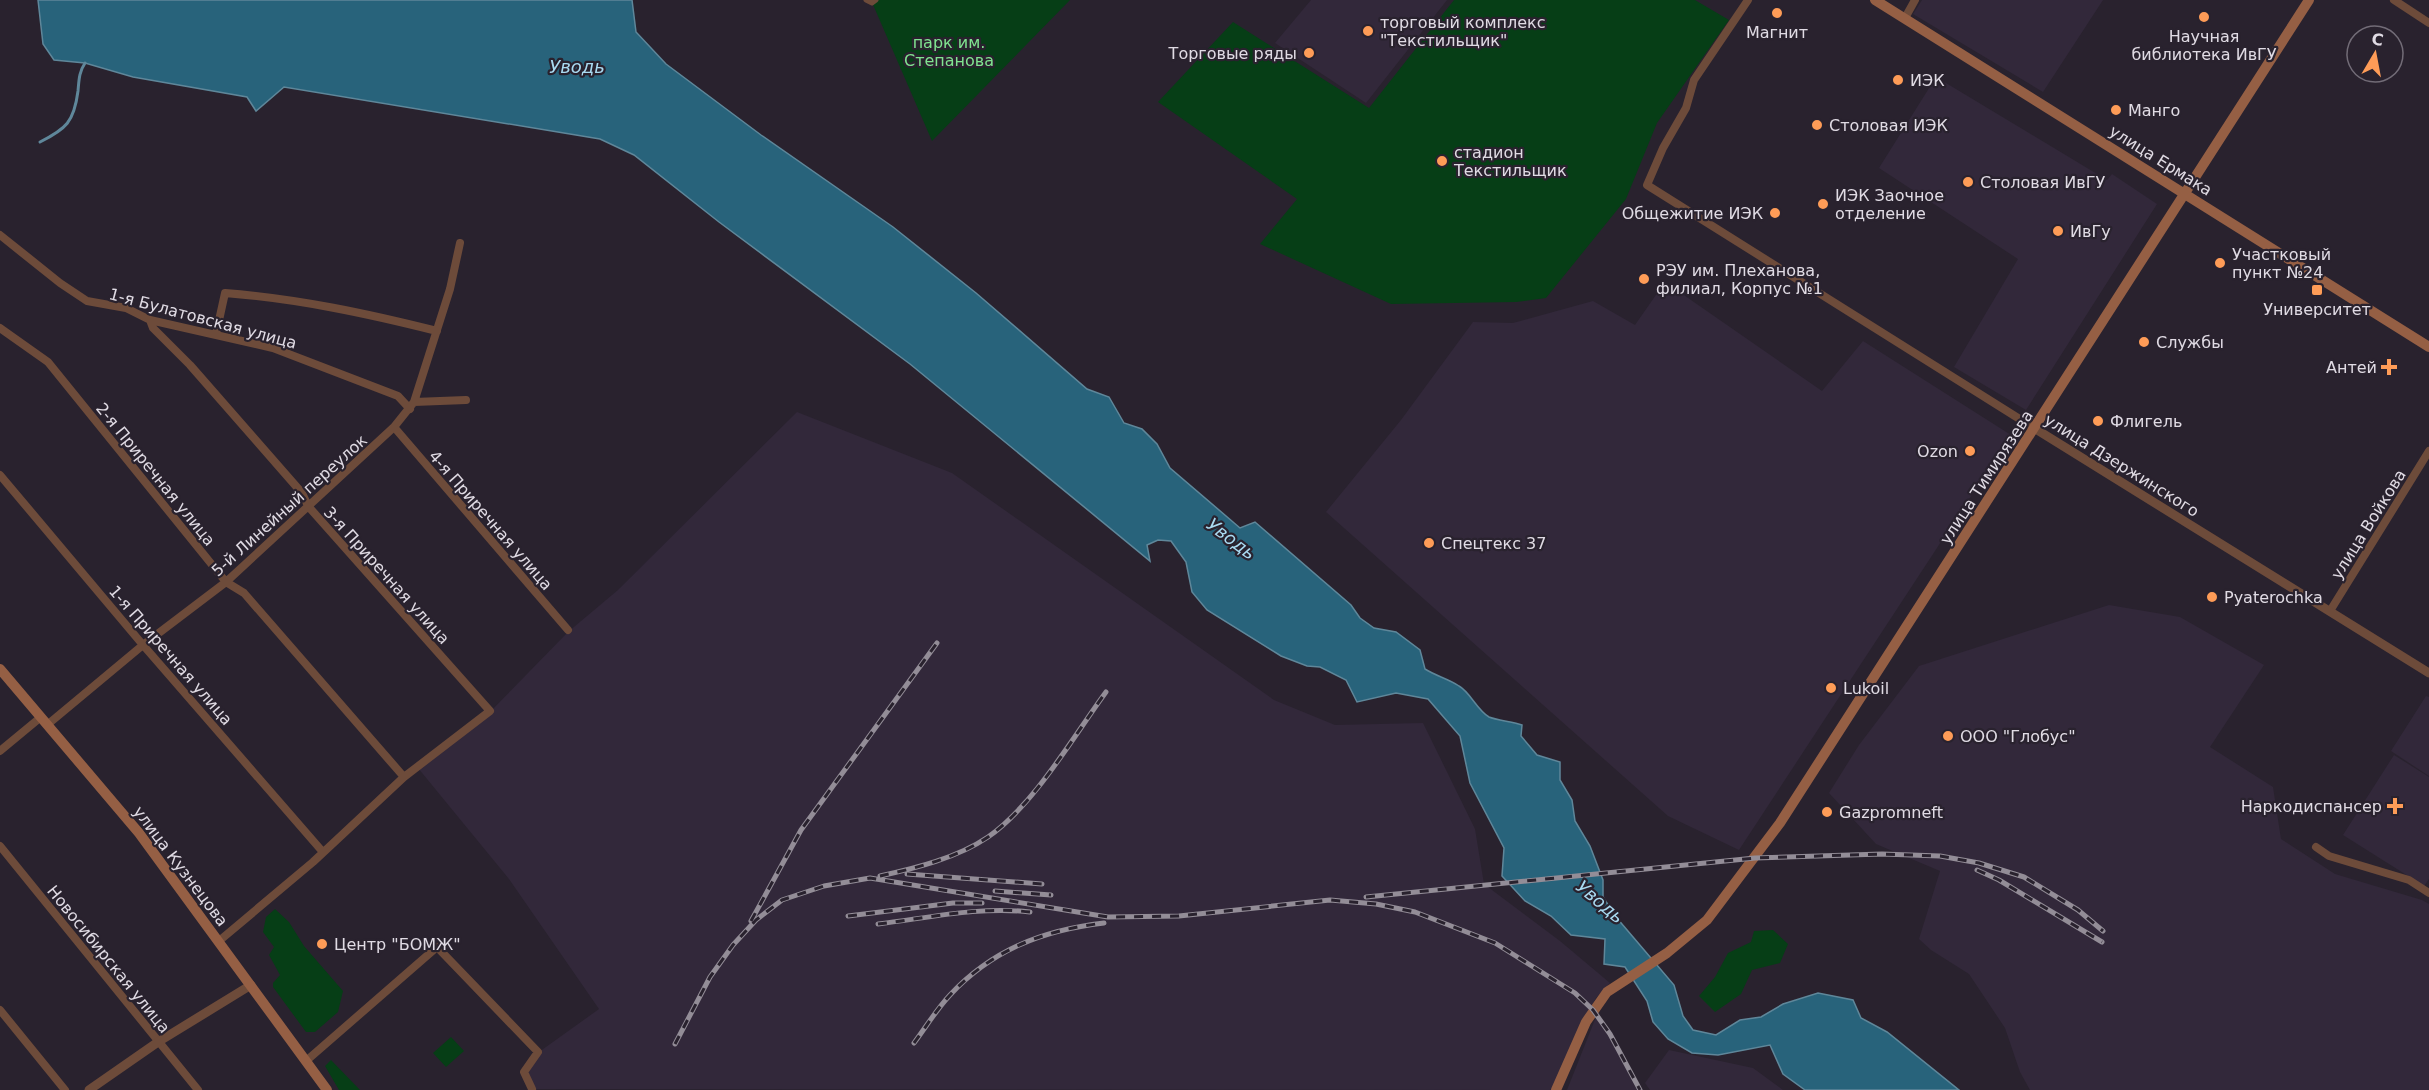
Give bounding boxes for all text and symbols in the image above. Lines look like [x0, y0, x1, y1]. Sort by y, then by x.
marker: Магнит [1770, 6, 1784, 20]
marker: Научная библиотека ИвГУ [2197, 10, 2211, 24]
place label: торговый комплекс "Текстильщик" [1380, 13, 1546, 50]
place label: Магнит [1746, 23, 1808, 42]
marker: торговый комплекс "Текстильщик" [1361, 24, 1375, 38]
north arrow [2345, 24, 2405, 84]
place label: Научная библиотека ИвГУ [2131, 27, 2277, 64]
text: С [2370, 29, 2385, 50]
park label: парк им. Степанова [904, 33, 994, 70]
place label: Торговые ряды [1168, 44, 1297, 63]
marker: Торговые ряды [1302, 46, 1316, 60]
water label: Уводь [549, 56, 605, 77]
place label: ИЭК [1910, 71, 1945, 90]
marker: ИЭК [1891, 73, 1905, 87]
place label: Манго [2128, 101, 2180, 120]
marker: Манго [2109, 103, 2123, 117]
place label: Столовая ИЭК [1829, 116, 1948, 135]
marker: Столовая ИЭК [1810, 118, 1824, 132]
street label: улица Ермака [2106, 121, 2216, 200]
place label: стадион Текстильщик [1453, 143, 1567, 180]
marker: стадион Текстильщик [1435, 154, 1449, 168]
place label: Столовая ИвГУ [1980, 173, 2105, 192]
marker: Столовая ИвГУ [1961, 175, 1975, 189]
place label: ИЭК Заочное отделение [1835, 186, 1944, 223]
marker: ИЭК Заочное отделение [1816, 197, 1830, 211]
place label: Общежитие ИЭК [1622, 204, 1764, 223]
marker: Общежитие ИЭК [1768, 206, 1782, 220]
place label: ИвГу [2070, 222, 2111, 241]
marker: ИвГу [2051, 224, 2065, 238]
place label: Участковый пункт №24 [2232, 245, 2331, 282]
marker: Участковый пункт №24 [2213, 256, 2227, 270]
place label: РЭУ им. Плеханова, филиал, Корпус №1 [1656, 261, 1823, 298]
marker: РЭУ им. Плеханова, филиал, Корпус №1 [1637, 272, 1651, 286]
marker: Университет [2310, 283, 2324, 297]
street label: 1-я Булатовская улица [107, 284, 299, 353]
place label: Университет [2263, 300, 2371, 319]
place label: Службы [2156, 333, 2224, 352]
marker: Службы [2137, 335, 2151, 349]
place label: Антей [2326, 358, 2377, 377]
marker: Антей [2382, 360, 2396, 374]
street label: 2-я Приречная улица [92, 399, 219, 550]
street label: улица Тимирязева [1936, 407, 2037, 548]
street label: улица Дзержинского [2041, 410, 2203, 521]
place label: Флигель [2110, 412, 2182, 431]
marker: Флигель [2091, 414, 2105, 428]
street label: 5-й Линейный переулок [208, 430, 371, 580]
place label: Ozon [1917, 442, 1958, 461]
marker: Ozon [1963, 444, 1977, 458]
street label: 4-я Приречная улица [425, 447, 556, 594]
street label: улица Войкова [2327, 466, 2410, 583]
street label: 3-я Приречная улица [320, 503, 453, 648]
water label: Уводь [1203, 513, 1260, 564]
place label: Спецтекс 37 [1441, 534, 1546, 553]
marker: Спецтекс 37 [1422, 536, 1436, 550]
street label: 1-я Приречная улица [105, 582, 236, 729]
place label: Pyaterochka [2224, 588, 2323, 607]
marker: Pyaterochka [2205, 590, 2219, 604]
place label: Lukoil [1843, 679, 1889, 698]
marker: Lukoil [1824, 681, 1838, 695]
place label: ООО "Глобус" [1960, 727, 2076, 746]
marker: ООО "Глобус" [1941, 729, 1955, 743]
place label: Наркодиспансер [2241, 797, 2382, 816]
marker: Наркодиспансер [2386, 797, 2404, 815]
street label: улица Кузнецова [129, 803, 232, 930]
place label: Gazpromneft [1839, 803, 1943, 822]
marker: Gazpromneft [1820, 805, 1834, 819]
water label: Уводь [1572, 876, 1628, 928]
street label: Новосибирская улица [43, 882, 174, 1037]
place label: Центр "БОМЖ" [334, 935, 461, 954]
marker: Центр "БОМЖ" [315, 937, 329, 951]

